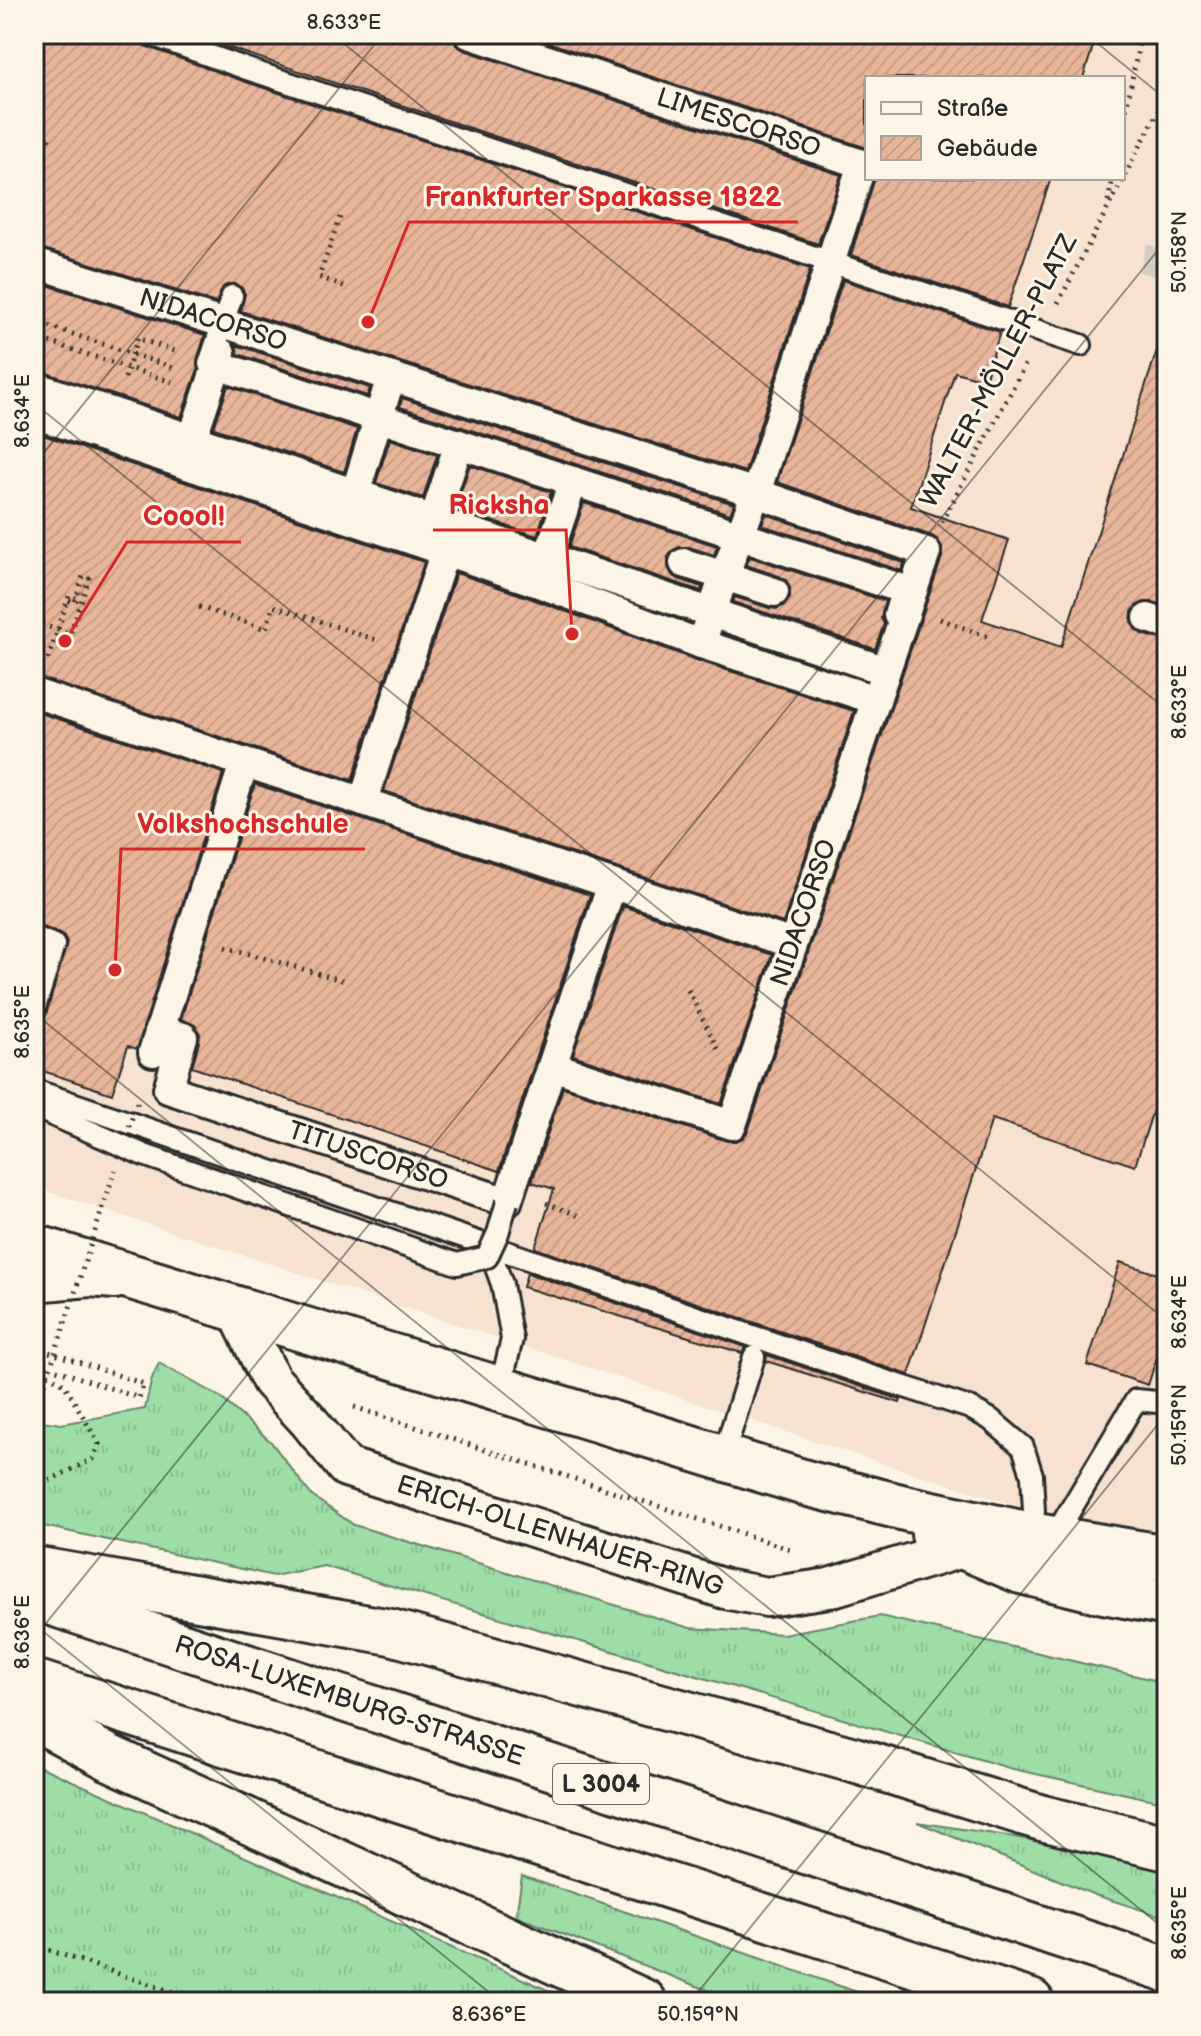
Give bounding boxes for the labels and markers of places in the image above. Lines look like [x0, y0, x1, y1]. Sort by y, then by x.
callout: Frankfurter Sparkasse 1822 [409, 170, 798, 222]
callout: Ricksha [433, 478, 566, 530]
callout: Coool! [127, 490, 241, 542]
callout: Volkshochschule [121, 797, 365, 849]

